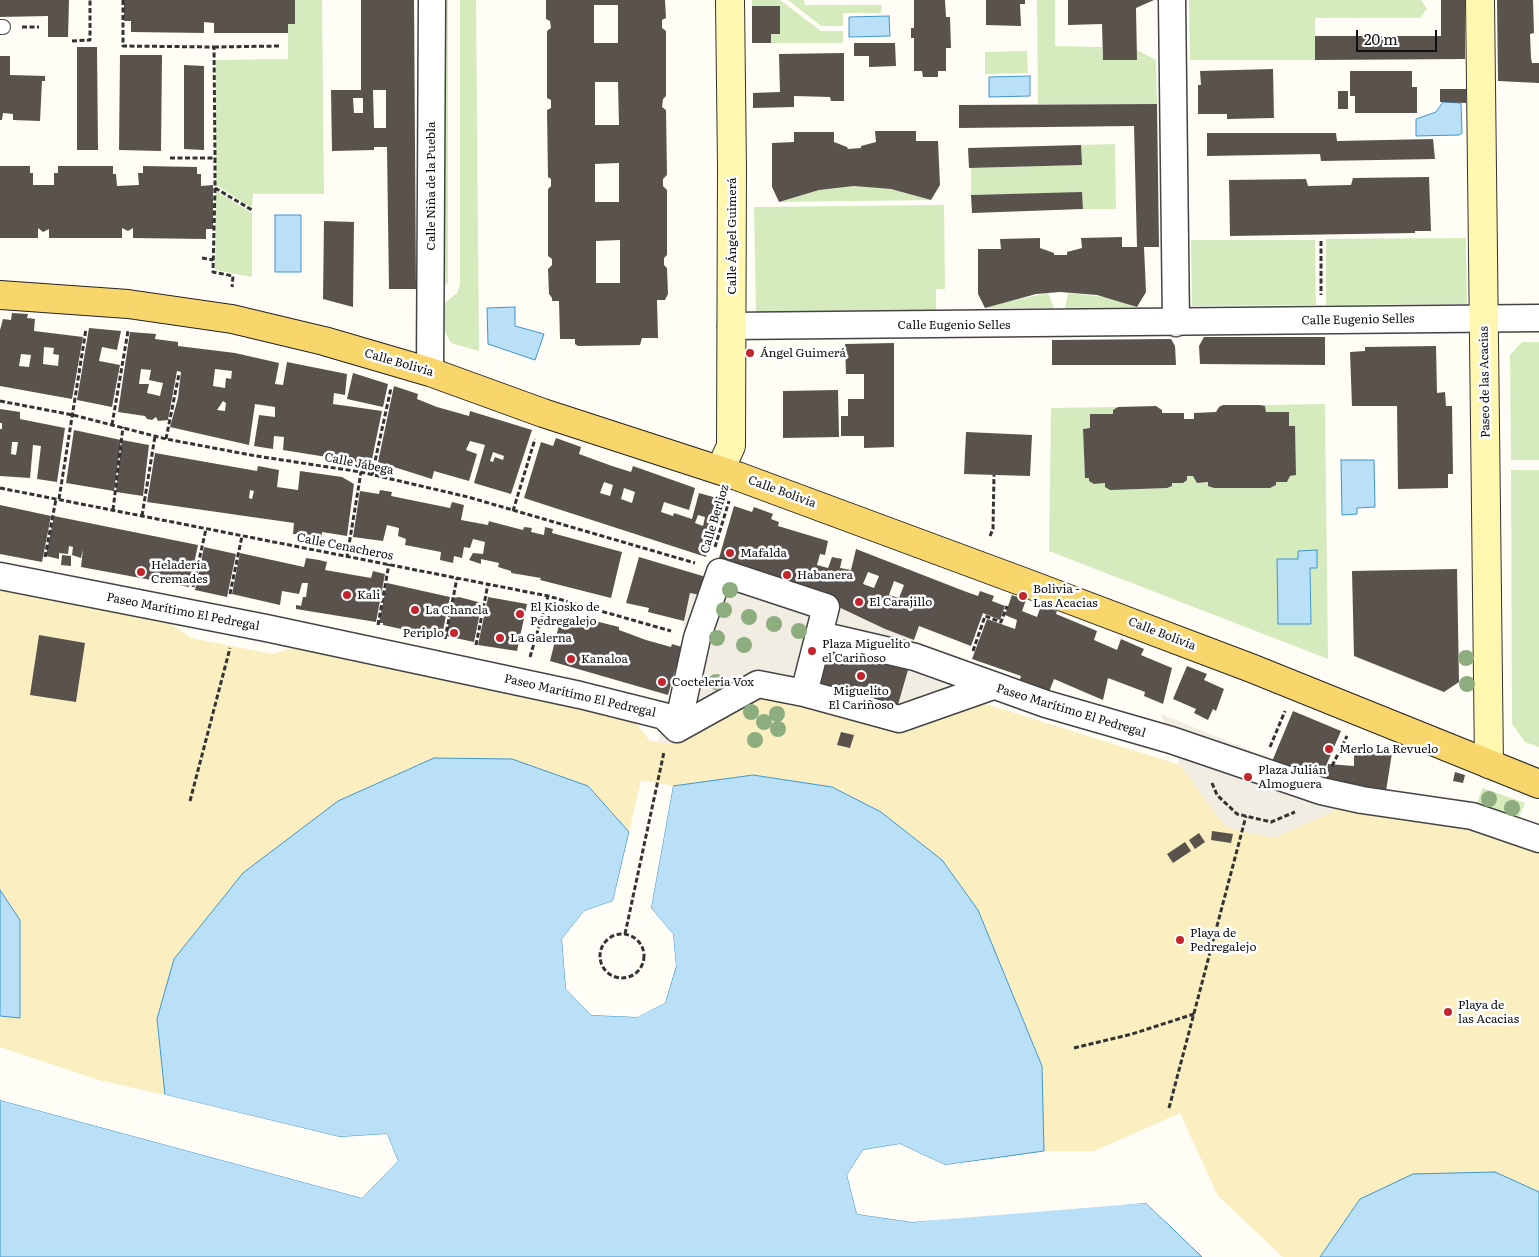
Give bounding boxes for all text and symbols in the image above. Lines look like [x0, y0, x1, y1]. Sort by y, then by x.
scale bar [1359, 20, 1440, 52]
text: 20 m [1364, 27, 1398, 50]
street label: Calle Niña de la Puebla [424, 122, 438, 250]
street label: Calle Ángel Guimerá [725, 177, 739, 295]
street label: Calle Eugenio Selles [1301, 312, 1415, 328]
street label: Calle Eugenio Selles [898, 318, 1010, 332]
street label: Paseo de las Acacias [1477, 326, 1493, 438]
street label: Calle Bolivia [363, 346, 435, 380]
place label: Ángel Guimerá [760, 346, 846, 360]
marker: Ángel Guimerá [744, 347, 756, 359]
street label: Calle Jábega [323, 450, 395, 478]
street label: Calle Bolivia [746, 473, 818, 511]
street label: Calle Berlioz [698, 483, 732, 555]
street label: Calle Cenacheros [296, 531, 394, 563]
place label: Mafalda [740, 546, 787, 560]
marker: Mafalda [724, 547, 736, 559]
place label: Heladería Cremades [151, 558, 208, 586]
marker: Heladería Cremades [135, 566, 147, 578]
place label: Habanera [797, 568, 853, 582]
marker: Habanera [781, 569, 793, 581]
place label: Bolivia - Las Acacias [1033, 582, 1098, 610]
place label: Kali [357, 588, 380, 602]
marker: Kali [341, 589, 353, 601]
street label: Paseo Marítimo El Pedregal [105, 590, 261, 634]
marker: Bolivia - Las Acacias [1017, 590, 1029, 602]
place label: El Carajillo [869, 595, 932, 609]
marker: El Carajillo [853, 596, 865, 608]
place label: El Kiosko de Pedregalejo [530, 600, 599, 628]
place label: La Chancla [425, 603, 488, 617]
marker: La Chancla [409, 604, 421, 616]
marker: El Kiosko de Pedregalejo [514, 608, 526, 620]
street label: Calle Bolivia [1126, 615, 1198, 653]
place label: Periplo [403, 626, 444, 640]
marker: Periplo [448, 627, 460, 639]
place label: La Galerna [510, 631, 572, 645]
marker: La Galerna [494, 632, 506, 644]
place label: Plaza Miguelito el Cariñoso [822, 637, 910, 665]
marker: Plaza Miguelito el Cariñoso [806, 645, 818, 657]
place label: Kanaloa [581, 652, 628, 666]
marker: Kanaloa [565, 653, 577, 665]
marker: Miguelito El Cariñoso [855, 670, 867, 682]
street label: Paseo Marítimo El Pedregal [503, 671, 657, 721]
place label: Coctelería Vox [672, 675, 754, 689]
marker: Coctelería Vox [656, 676, 668, 688]
street label: Paseo Marítimo El Pedregal [995, 681, 1147, 741]
place label: Miguelito El Cariñoso [828, 684, 894, 712]
place label: Merlo La Revuelo [1339, 742, 1438, 756]
marker: Merlo La Revuelo [1323, 743, 1335, 755]
place label: Plaza Julián Almoguera [1258, 763, 1327, 791]
marker: Plaza Julián Almoguera [1242, 771, 1254, 783]
place label: Playa de Pedregalejo [1190, 926, 1256, 954]
marker: Playa de Pedregalejo [1174, 934, 1186, 946]
place label: Playa de las Acacias [1458, 998, 1519, 1026]
marker: Playa de las Acacias [1442, 1006, 1454, 1018]

